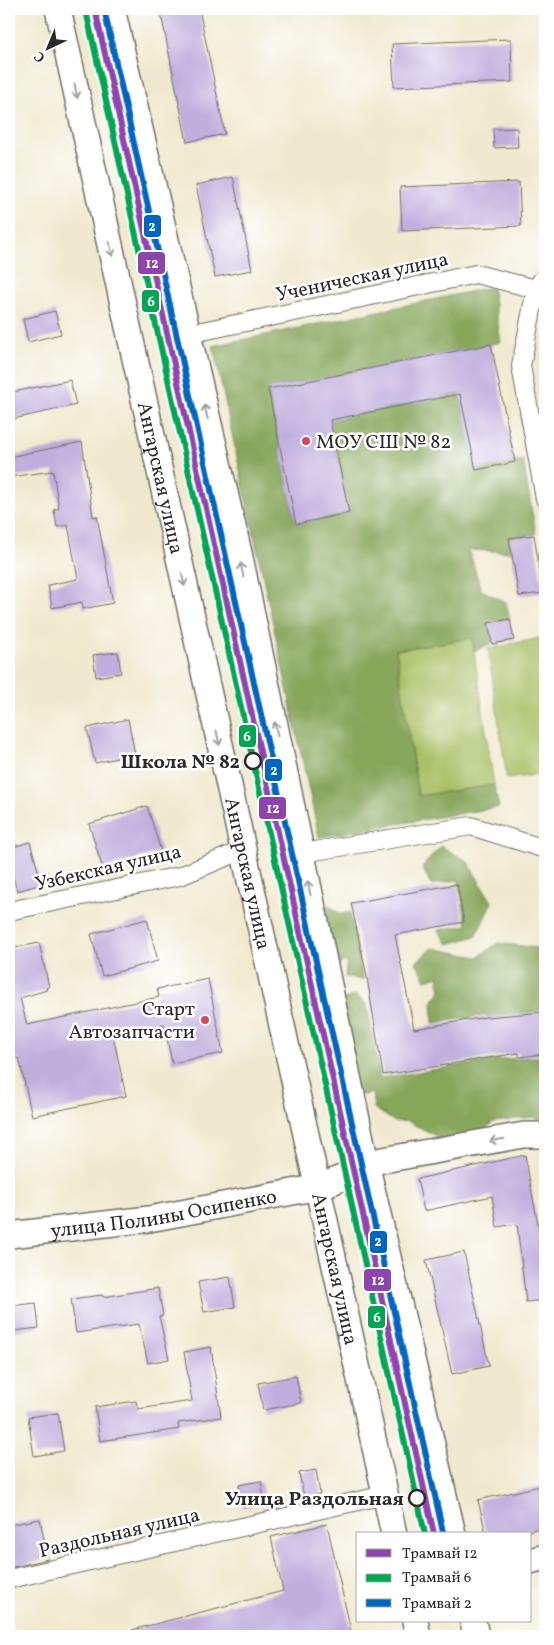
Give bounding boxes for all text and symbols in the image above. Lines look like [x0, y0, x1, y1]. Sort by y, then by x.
north arrow [22, 22, 72, 72]
text: С [30, 46, 50, 66]
one-way arrow [72, 82, 81, 98]
line badge: 2 [143, 214, 162, 238]
text: 2 [148, 218, 156, 237]
one-way arrow [107, 241, 116, 257]
street label: Ученическая улица [274, 246, 451, 310]
line badge: 12 [137, 251, 166, 275]
text: 12 [146, 255, 158, 274]
line badge: 6 [141, 289, 160, 313]
text: 6 [147, 293, 155, 312]
street label: Ангарская улица [129, 399, 190, 557]
one-way arrow [201, 404, 210, 420]
place label: МОУ СШ № 82 [316, 429, 451, 457]
marker: МОУ СШ № 82 [300, 435, 312, 447]
one-way arrow [237, 563, 247, 579]
one-way arrow [179, 570, 188, 586]
one-way arrow [270, 722, 280, 738]
line badge: 6 [238, 724, 257, 748]
text: 6 [243, 728, 251, 747]
one-way arrow [214, 729, 223, 745]
place label: Школа № 82 [121, 749, 240, 777]
marker: Школа № 82 [244, 752, 262, 770]
line badge: 2 [264, 758, 283, 782]
text: 2 [270, 762, 278, 781]
street label: Ангарская улица [216, 795, 277, 952]
line badge: 12 [258, 796, 287, 820]
text: 12 [267, 800, 279, 819]
street label: Узбекская улица [33, 839, 184, 899]
one-way arrow [304, 881, 313, 897]
place label: Старт Автозапчасти [69, 996, 195, 1047]
marker: Старт Автозапчасти [199, 1014, 211, 1026]
one-way arrow [489, 1135, 505, 1145]
street label: улица Полины Осипенко [49, 1183, 279, 1246]
street label: Ангарская улица [303, 1191, 364, 1348]
line badge: 2 [369, 1230, 388, 1254]
text: 2 [374, 1233, 382, 1252]
line badge: 12 [363, 1268, 392, 1292]
text: 12 [372, 1272, 384, 1291]
line badge: 6 [367, 1305, 386, 1329]
text: 6 [373, 1309, 381, 1328]
place label: Улица Раздольная [225, 1486, 404, 1514]
marker: Улица Раздольная [408, 1489, 426, 1507]
street label: Раздольная улица [36, 1502, 203, 1566]
legend [356, 1532, 532, 1622]
text: Трамвай 12 [402, 1544, 478, 1565]
text: Трамвай 6 [402, 1568, 471, 1589]
text: Трамвай 2 [402, 1594, 472, 1615]

